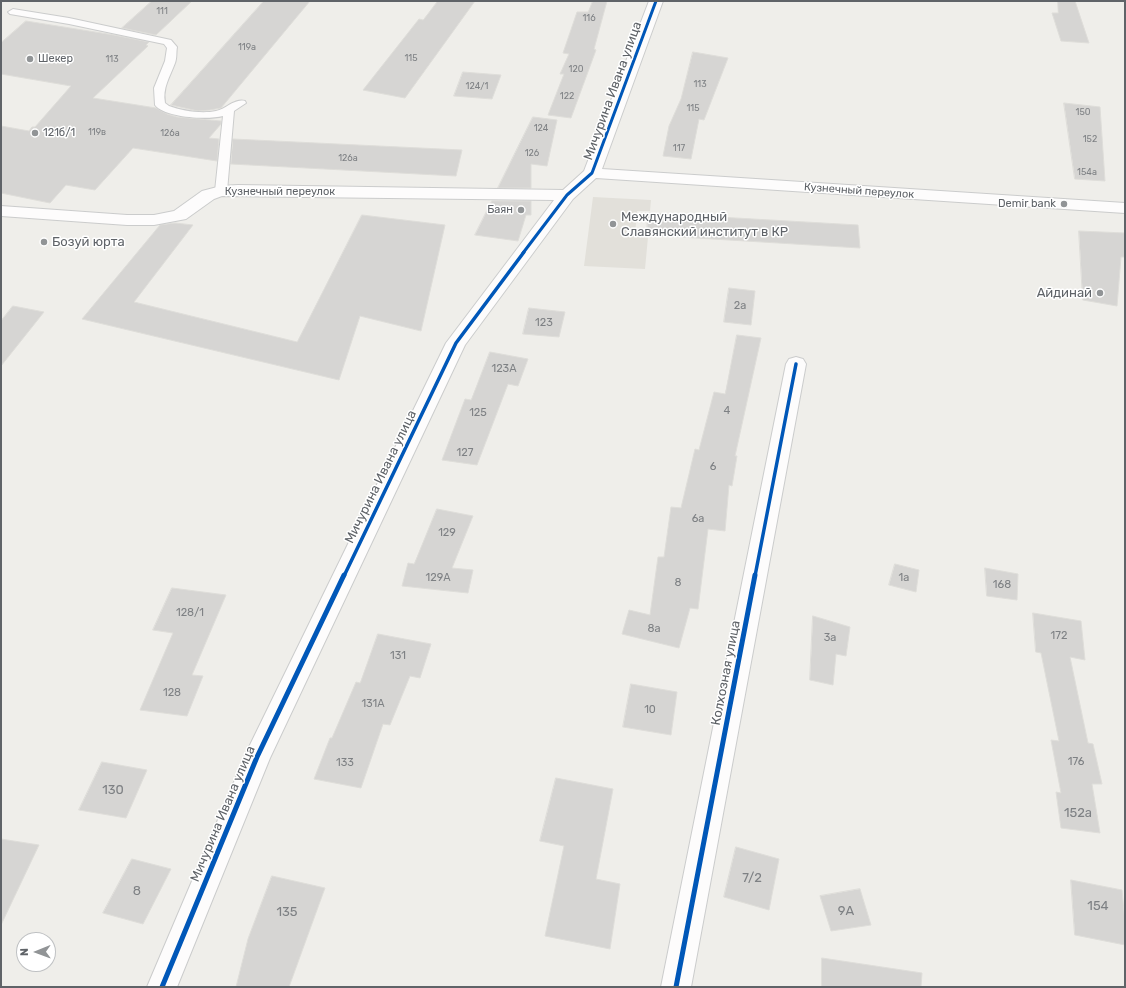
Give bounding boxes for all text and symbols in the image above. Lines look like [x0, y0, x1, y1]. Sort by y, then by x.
house number: 111 [156, 6, 168, 16]
house number: 116 [582, 13, 596, 23]
street label: Мичурина Ивана улица [581, 20, 645, 162]
house number: 119а [238, 42, 256, 52]
place label: Шекер [38, 52, 73, 66]
house number: 115 [404, 53, 418, 63]
marker: Шекер [25, 54, 35, 64]
house number: 113 [105, 54, 119, 64]
house number: 120 [569, 64, 583, 74]
house number: 113 [693, 79, 707, 89]
house number: 124/1 [466, 81, 488, 91]
house number: 122 [560, 91, 574, 101]
house number: 115 [686, 103, 700, 113]
house number: 150 [1076, 107, 1090, 117]
house number: 124 [534, 123, 548, 133]
place label: 121б/1 [43, 126, 75, 140]
house number: 119в [88, 127, 106, 137]
marker: 121б/1 [30, 128, 40, 138]
house number: 126а [160, 128, 180, 138]
house number: 152 [1083, 134, 1097, 144]
house number: 117 [673, 143, 685, 153]
house number: 126 [525, 148, 539, 158]
house number: 126а [338, 153, 358, 163]
house number: 154а [1077, 167, 1097, 177]
street label: Кузнечный переулок [803, 181, 915, 201]
street label: Кузнечный переулок [225, 185, 335, 199]
place label: Demir bank [998, 197, 1056, 211]
marker: Demir bank [1059, 199, 1069, 209]
place label: Баян [487, 203, 513, 217]
marker: Баян [516, 205, 526, 215]
place label: Международный Славянский институт в КР [621, 209, 788, 240]
marker: Международный Славянский институт в КР [608, 219, 618, 229]
place label: Бозуй юрта [52, 234, 125, 250]
marker: Бозуй юрта [39, 237, 49, 247]
place label: Айдинай [1037, 285, 1092, 301]
marker: Айдинай [1095, 288, 1105, 298]
house number: 2а [734, 299, 746, 313]
house number: 123 [535, 316, 553, 330]
house number: 123А [491, 362, 517, 376]
house number: 4 [724, 404, 730, 418]
house number: 125 [469, 406, 487, 420]
street label: Мичурина Ивана улица [342, 408, 420, 546]
house number: 127 [457, 446, 473, 460]
house number: 6 [710, 460, 716, 474]
house number: 6а [692, 512, 704, 526]
house number: 129 [438, 526, 456, 540]
house number: 129А [425, 571, 451, 585]
house number: 1а [899, 571, 909, 585]
house number: 8 [675, 576, 681, 590]
house number: 168 [993, 578, 1011, 592]
house number: 128/1 [176, 606, 204, 620]
street label: Колхозная улица [708, 619, 744, 727]
house number: 8а [647, 622, 661, 636]
house number: 172 [1051, 629, 1067, 643]
house number: 3а [824, 631, 836, 645]
house number: 131 [390, 649, 406, 663]
house number: 128 [163, 686, 181, 700]
house number: 131А [361, 697, 385, 711]
house number: 10 [644, 703, 656, 717]
street label: Мичурина Ивана улица [187, 744, 259, 884]
house number: 176 [1068, 755, 1084, 769]
house number: 133 [336, 756, 354, 770]
house number: 130 [102, 782, 124, 798]
house number: 152а [1064, 805, 1092, 821]
house number: 7/2 [742, 870, 762, 886]
house number: 8 [133, 883, 141, 899]
house number: 154 [1087, 898, 1109, 914]
house number: 9А [838, 903, 854, 919]
house number: 135 [276, 904, 298, 920]
north arrow [16, 932, 56, 972]
text: N [18, 948, 31, 956]

